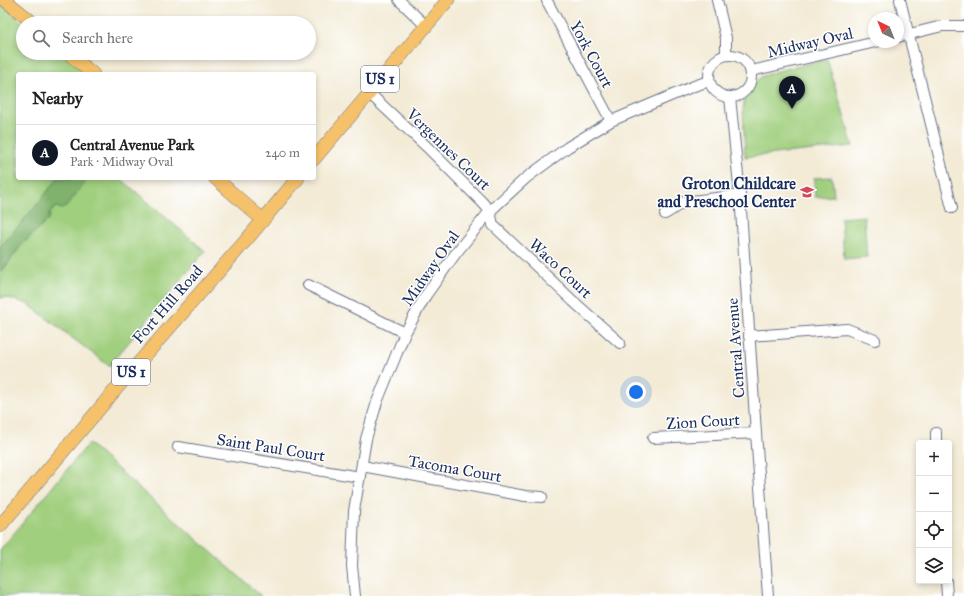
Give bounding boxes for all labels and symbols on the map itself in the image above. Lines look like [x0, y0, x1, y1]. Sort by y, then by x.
north arrow [868, 12, 904, 48]
street label: York Court [566, 17, 617, 91]
street label: Midway Oval [765, 23, 856, 62]
road number: US 1 [361, 66, 399, 92]
pin: A [779, 76, 805, 109]
street label: Vergennes Court [401, 104, 495, 195]
place label: Groton Childcare and Preschool Center [658, 174, 797, 211]
school or university icon: Groton Childcare and Preschool Center [799, 184, 815, 200]
street label: Midway Oval [397, 226, 464, 310]
street label: Waco Court [525, 235, 596, 302]
street label: Fort Hill Road [128, 261, 207, 347]
street label: Central Avenue [722, 297, 748, 399]
road number: US 1 [112, 359, 150, 385]
your location [626, 382, 646, 402]
street label: Zion Court [666, 410, 741, 433]
street label: Saint Paul Court [215, 430, 327, 465]
street label: Tacoma Court [407, 451, 503, 486]

